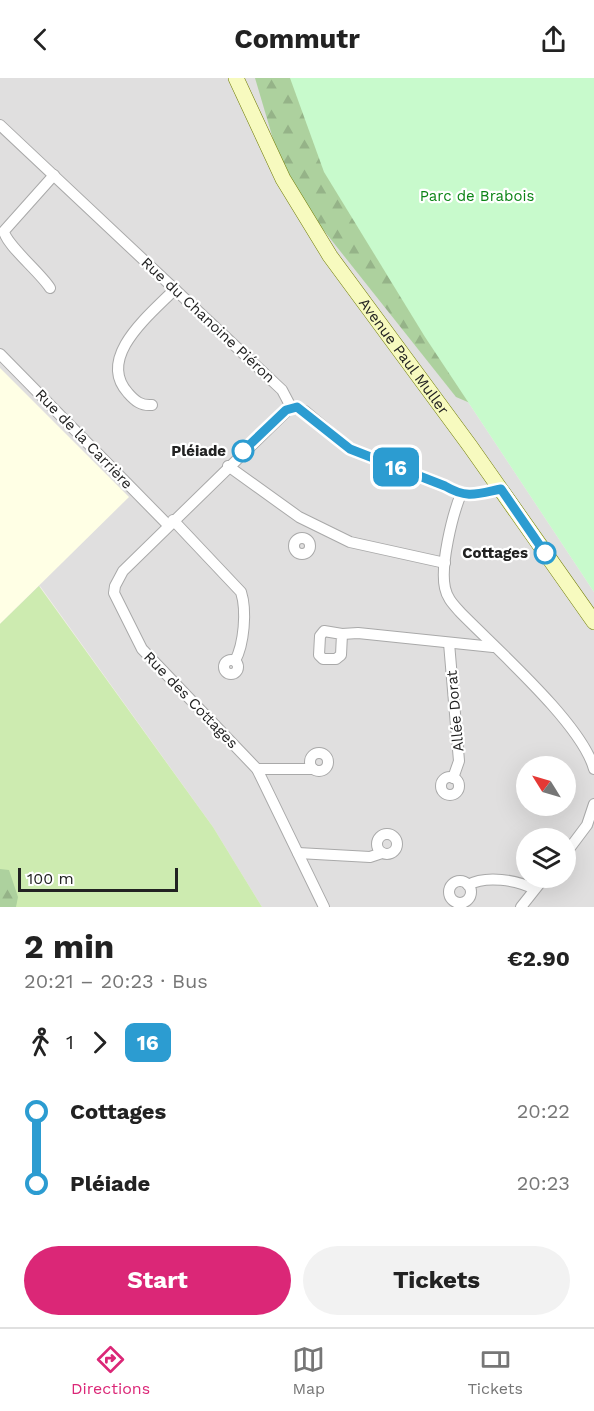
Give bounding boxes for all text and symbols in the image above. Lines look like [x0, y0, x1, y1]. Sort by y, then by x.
icon: back [24, 23, 57, 56]
text: Commutr [234, 23, 360, 55]
icon: share [537, 23, 570, 56]
park label: Parc de Brabois [420, 187, 534, 205]
street label: Rue du Chanoine Piéron [138, 253, 278, 387]
street label: Avenue Paul Muller [355, 294, 453, 418]
street label: Rue de la Carrière [32, 385, 136, 493]
marker: Pléiade [232, 440, 254, 462]
place label: Pléiade [171, 442, 226, 460]
line badge: 16 [369, 448, 423, 486]
text: 16 [385, 455, 407, 480]
marker: Cottages [534, 542, 556, 564]
place label: Cottages [462, 544, 528, 562]
street label: Rue des Cottages [140, 648, 242, 752]
street label: Allée Dorat [442, 669, 468, 752]
north arrow [516, 756, 576, 816]
map controls [516, 756, 576, 888]
button: layers [516, 828, 576, 888]
scale bar [18, 865, 178, 892]
text: 100 m [27, 869, 74, 888]
text: 2 min [24, 927, 114, 966]
text: €2.90 [507, 946, 570, 971]
text: 20:21 – 20:23 · Bus [24, 969, 208, 993]
icon: walk [24, 1026, 57, 1059]
icon: forward [83, 1026, 116, 1059]
text: 1 [66, 1030, 74, 1054]
text: 16 [137, 1030, 159, 1055]
text: Cottages [70, 1099, 166, 1124]
text: 20:22 [517, 1099, 570, 1123]
text: Pléiade [70, 1171, 150, 1196]
text: 20:23 [517, 1171, 570, 1195]
button: Start [24, 1246, 291, 1315]
button: Tickets [303, 1246, 570, 1315]
tab: Directions [71, 1343, 150, 1398]
tab: Map [292, 1343, 325, 1398]
tab: Tickets [467, 1343, 523, 1398]

